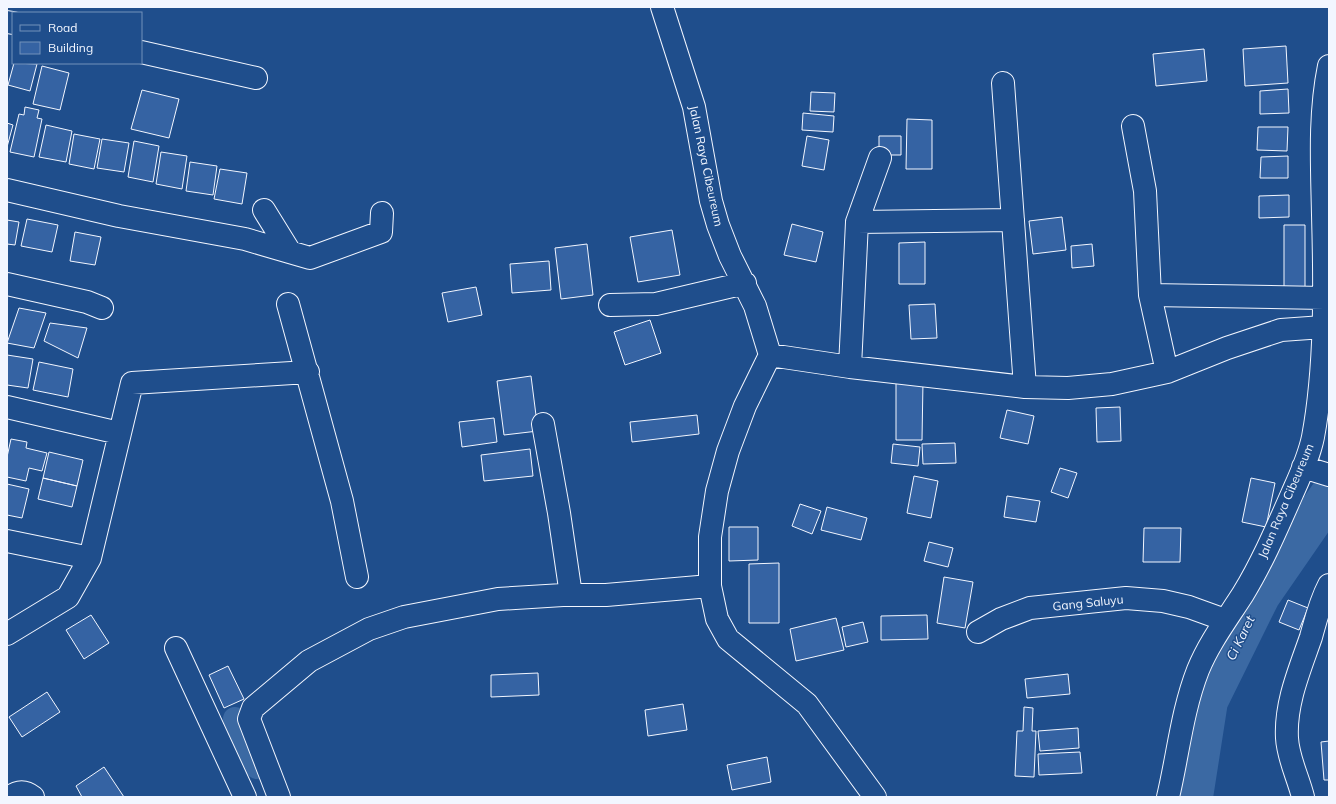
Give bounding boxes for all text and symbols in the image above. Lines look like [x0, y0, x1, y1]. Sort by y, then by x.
legend [12, 12, 142, 64]
text: Road [48, 20, 77, 35]
text: Building [48, 40, 93, 55]
street label: Jalan Raya Cibeureum [686, 104, 727, 228]
street label: Jalan Raya Cibeureum [1255, 441, 1317, 561]
street label: Gang Saluyu [1052, 591, 1124, 614]
water label: Ci Karet [1222, 613, 1258, 663]

